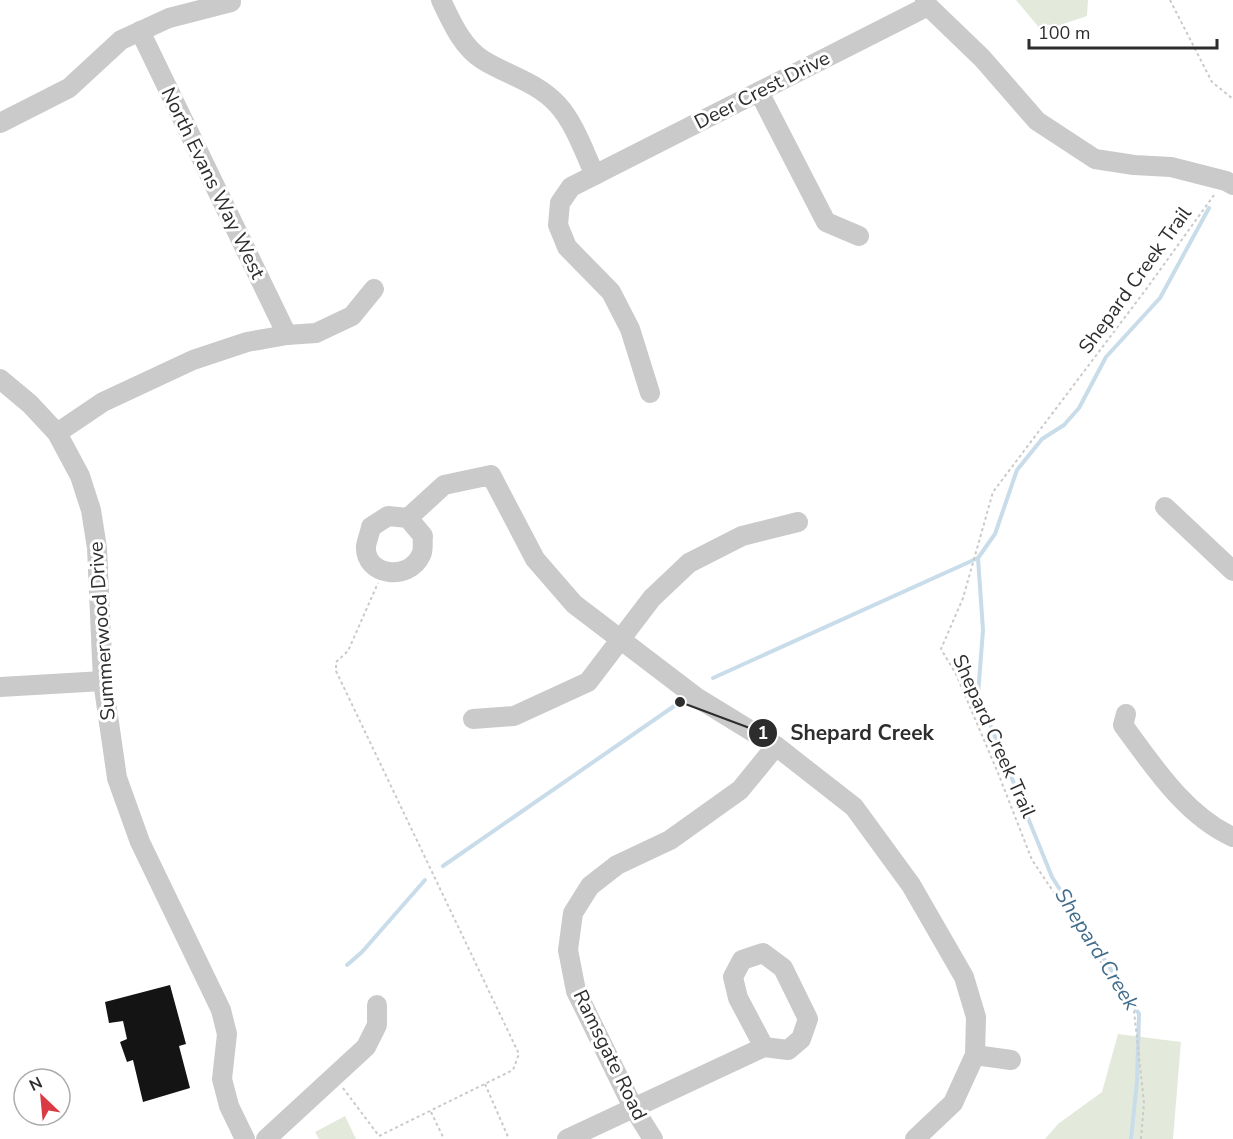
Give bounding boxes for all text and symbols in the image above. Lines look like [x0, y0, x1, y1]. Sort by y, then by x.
scale bar [1029, 12, 1216, 50]
text: 100 m [1038, 21, 1090, 45]
street label: Deer Crest Drive [690, 44, 834, 136]
street label: North Evans Way West [155, 83, 272, 284]
street label: Shepard Creek Trail [1072, 201, 1198, 359]
street label: Summerwood Drive [82, 541, 122, 721]
street label: Shepard Creek Trail [946, 650, 1042, 822]
callout: Shepard Creek [748, 714, 946, 753]
text: Shepard Creek [790, 719, 935, 747]
text: 1 [758, 721, 768, 745]
water label: Shepard Creek [1048, 883, 1146, 1016]
street label: Ramsgate Road [567, 985, 653, 1125]
north arrow [12, 1067, 72, 1127]
text: N [26, 1072, 46, 1097]

